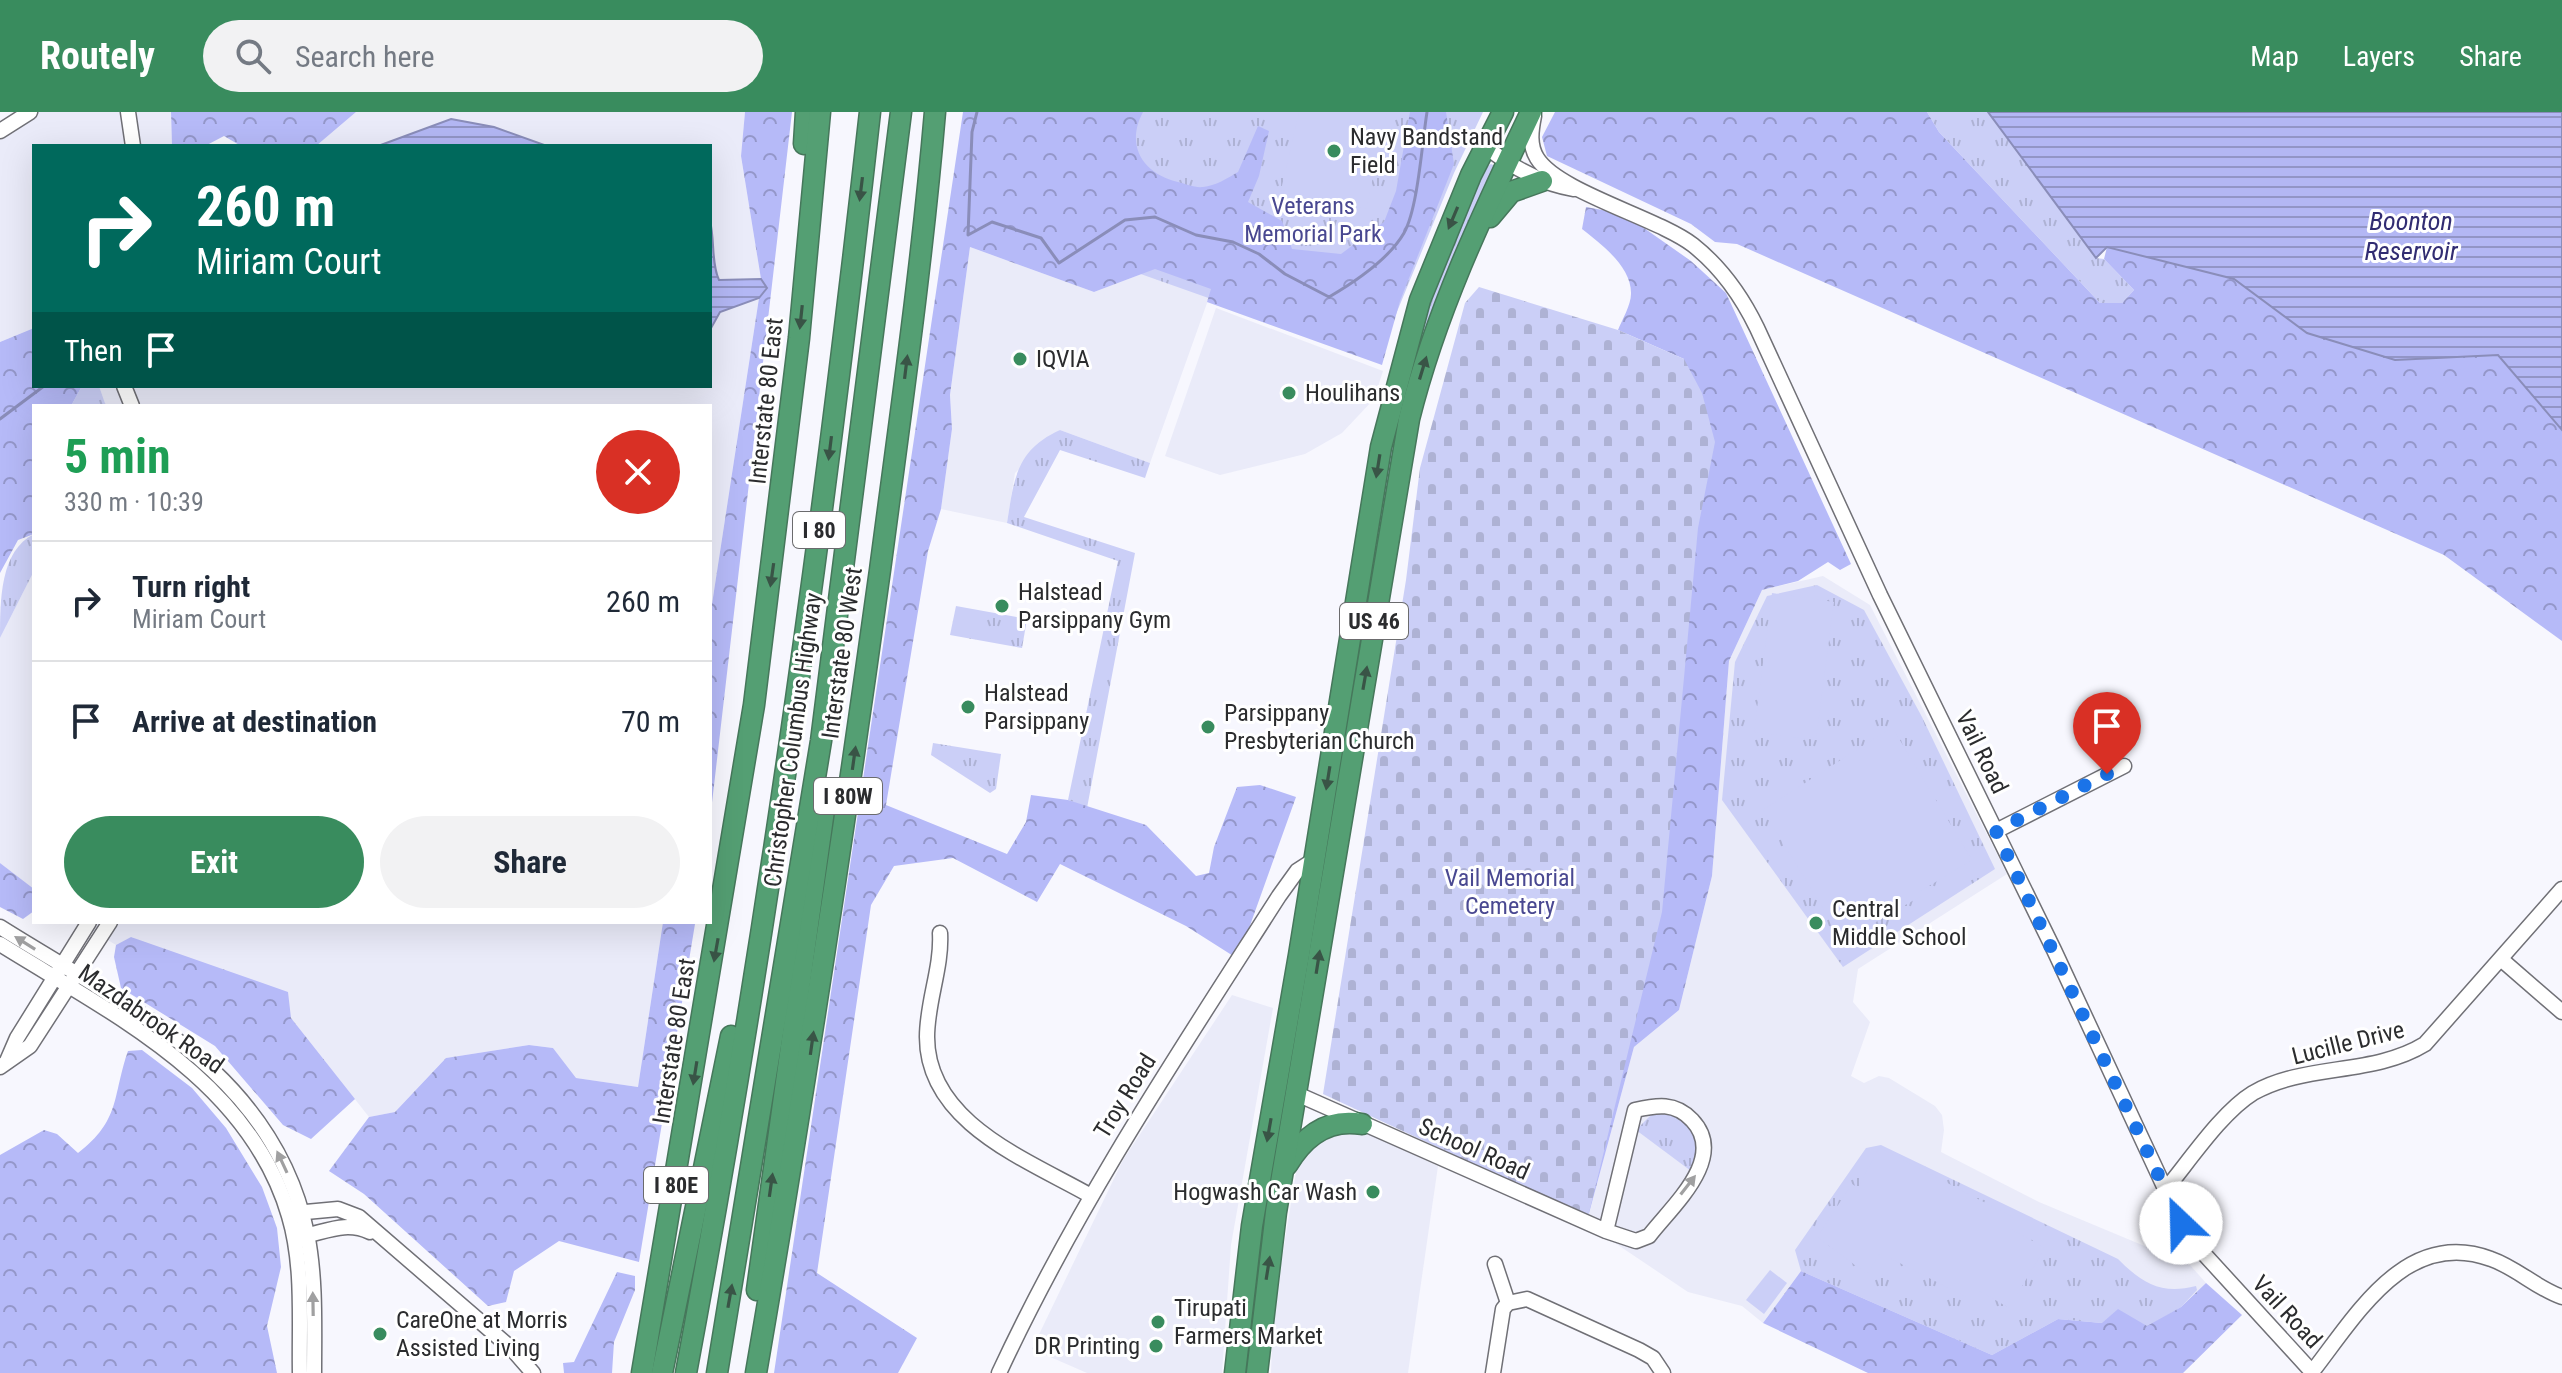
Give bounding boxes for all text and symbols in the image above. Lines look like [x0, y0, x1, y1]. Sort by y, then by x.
search box [203, 20, 763, 92]
text: Routely [40, 34, 155, 78]
icon: search [231, 34, 275, 78]
text: Search here [295, 39, 435, 74]
text: Map [2250, 40, 2299, 73]
text: Layers [2343, 40, 2415, 73]
text: Share [2459, 40, 2522, 73]
place label: Navy Bandstand Field [1350, 123, 1503, 179]
marker: Navy Bandstand Field [1325, 142, 1343, 160]
text: 260 m [196, 174, 335, 240]
icon: right [64, 176, 168, 280]
one-way arrow [854, 177, 867, 202]
park label: Veterans Memorial Park [1244, 192, 1382, 248]
one-way arrow [1447, 206, 1460, 230]
water label: Boonton Reservoir [2364, 206, 2459, 266]
text: Miriam Court [196, 241, 382, 283]
one-way arrow [795, 305, 808, 330]
street label: Interstate 80 East [743, 316, 789, 486]
icon: arrive [139, 328, 183, 372]
text: Then [64, 333, 123, 368]
place label: IQVIA [1036, 345, 1090, 373]
marker: IQVIA [1011, 350, 1029, 368]
one-way arrow [899, 354, 912, 379]
one-way arrow [1417, 355, 1429, 379]
place label: Houlihans [1305, 379, 1400, 407]
marker: Houlihans [1280, 384, 1298, 402]
text: 5 min [64, 428, 171, 485]
button: close [596, 430, 680, 514]
one-way arrow [823, 436, 836, 461]
one-way arrow [1371, 454, 1383, 479]
text: 330 m · 10:39 [64, 487, 204, 517]
road number: I 80 [793, 512, 845, 548]
one-way arrow [765, 563, 778, 588]
street label: Interstate 80 West [816, 565, 868, 741]
text: Turn right [132, 569, 250, 604]
place label: Halstead Parsippany Gym [1018, 578, 1171, 634]
icon: right [64, 579, 108, 623]
text: 260 m [606, 584, 680, 619]
street label: Christopher Columbus Highway [758, 591, 828, 889]
marker: Halstead Parsippany Gym [993, 597, 1011, 615]
road number: US 46 [1340, 603, 1408, 639]
text: Miriam Court [132, 604, 266, 634]
one-way arrow [1359, 665, 1371, 690]
place label: Halstead Parsippany [984, 679, 1089, 735]
pin [2073, 692, 2141, 774]
marker: Halstead Parsippany [959, 698, 977, 716]
icon: arrive [64, 699, 108, 743]
place label: Parsippany Presbyterian Church [1224, 699, 1415, 755]
text: Arrive at destination [132, 704, 377, 739]
text: 70 m [621, 704, 680, 739]
icon: arrive [2085, 704, 2129, 748]
street label: Vail Road [1950, 706, 2014, 798]
marker: Parsippany Presbyterian Church [1199, 718, 1217, 736]
one-way arrow [848, 745, 861, 770]
one-way arrow [1321, 766, 1333, 791]
road number: I 80W [814, 778, 882, 814]
button: Exit [64, 816, 364, 908]
button: Share [380, 816, 680, 908]
park label: Vail Memorial Cemetery [1445, 864, 1575, 920]
place label: Central Middle School [1832, 895, 1966, 951]
marker: Central Middle School [1807, 914, 1825, 932]
one-way arrow [14, 936, 36, 950]
one-way arrow [709, 938, 721, 963]
one-way arrow [1312, 949, 1325, 974]
street label: Interstate 80 East [647, 956, 701, 1126]
street label: Mazdabrook Road [73, 959, 229, 1079]
street label: Lucille Drive [2289, 1016, 2407, 1070]
one-way arrow [806, 1030, 819, 1055]
street label: Troy Road [1088, 1049, 1162, 1143]
one-way arrow [689, 1061, 701, 1086]
street label: School Road [1414, 1112, 1534, 1186]
one-way arrow [1262, 1118, 1274, 1143]
one-way arrow [275, 1151, 289, 1174]
road number: I 80E [644, 1167, 708, 1203]
one-way arrow [765, 1172, 778, 1197]
one-way arrow [1679, 1175, 1695, 1195]
place label: Hogwash Car Wash [1173, 1178, 1357, 1206]
position arrow [2139, 1181, 2223, 1265]
marker: Hogwash Car Wash [1364, 1183, 1382, 1201]
one-way arrow [1262, 1255, 1275, 1280]
street label: Vail Road [2246, 1270, 2328, 1354]
one-way arrow [724, 1283, 737, 1308]
one-way arrow [307, 1291, 319, 1316]
place label: Tirupati Farmers Market [1174, 1294, 1323, 1350]
place label: CareOne at Morris Assisted Living [396, 1306, 568, 1362]
marker: Tirupati Farmers Market [1149, 1313, 1167, 1331]
marker: CareOne at Morris Assisted Living [371, 1325, 389, 1343]
place label: DR Printing [1034, 1332, 1140, 1360]
marker: DR Printing [1147, 1337, 1165, 1355]

